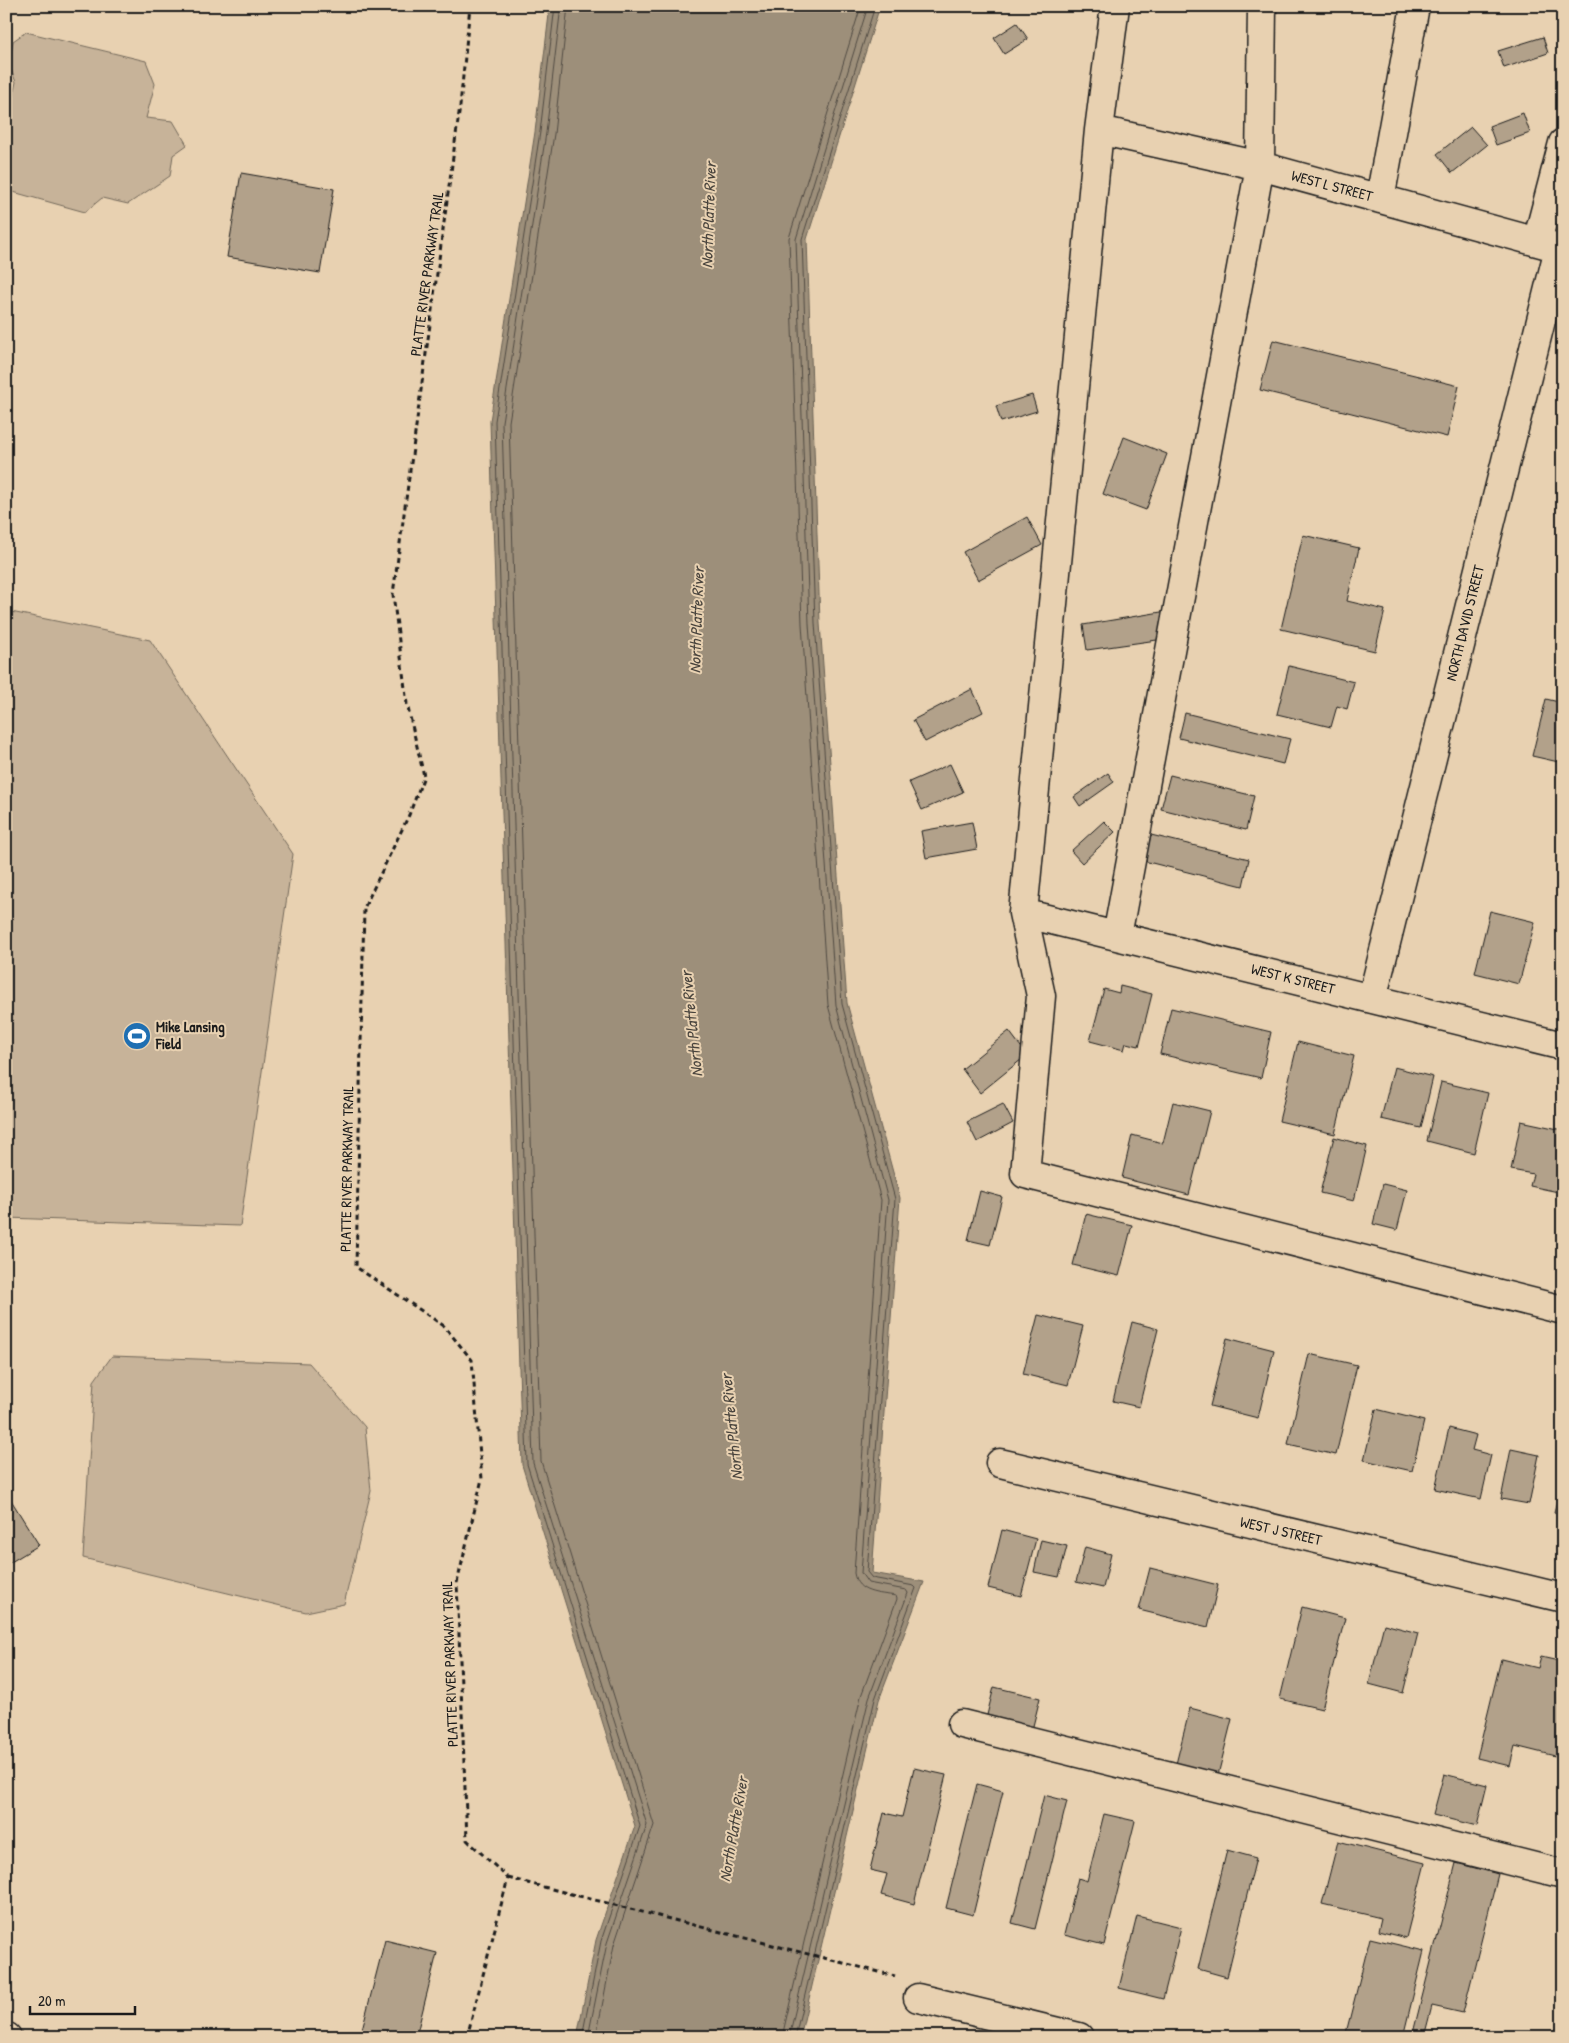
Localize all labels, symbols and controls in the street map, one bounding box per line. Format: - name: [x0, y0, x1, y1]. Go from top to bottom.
- water label: North Platte River: [695, 160, 721, 268]
- street label: WEST L STREET: [1289, 165, 1376, 207]
- street label: PLATTE RIVER PARKWAY TRAIL: [405, 190, 449, 358]
- street label: NORTH DAVID STREET: [1440, 562, 1489, 683]
- water label: North Platte River: [683, 565, 709, 673]
- street label: WEST K STREET: [1249, 958, 1338, 999]
- water label: North Platte River: [674, 968, 707, 1078]
- place label: Mike Lansing Field: [155, 1016, 225, 1054]
- sports icon: Mike Lansing Field: [122, 1021, 152, 1051]
- street label: PLATTE RIVER PARKWAY TRAIL: [335, 1085, 358, 1252]
- water label: North Platte River: [714, 1371, 747, 1481]
- street label: WEST J STREET: [1238, 1511, 1325, 1550]
- street label: PLATTE RIVER PARKWAY TRAIL: [436, 1580, 463, 1747]
- water label: North Platte River: [713, 1773, 753, 1883]
- scale bar: [30, 1983, 135, 2015]
- text: 20 m: [38, 1990, 65, 2011]

